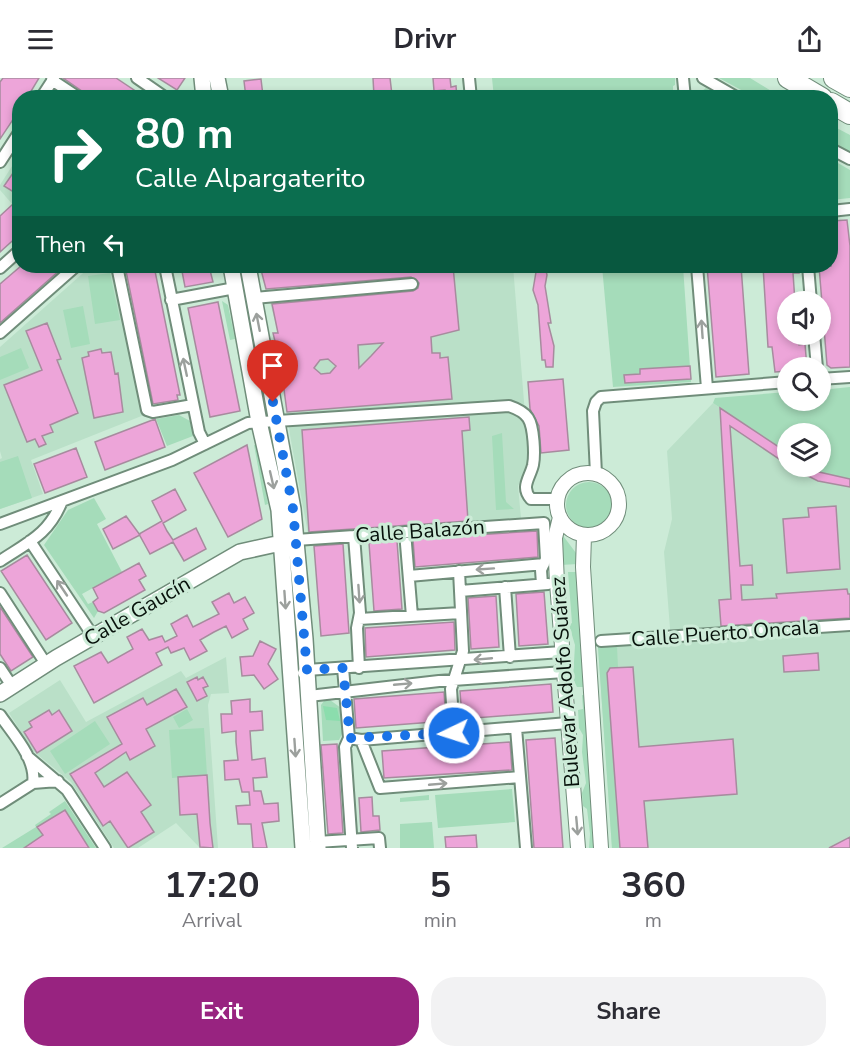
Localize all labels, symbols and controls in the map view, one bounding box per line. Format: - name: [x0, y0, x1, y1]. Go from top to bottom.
- text: Drivr: [394, 21, 456, 58]
- icon: menu: [24, 23, 57, 56]
- icon: share: [793, 23, 826, 56]
- text: 80 m: [135, 106, 234, 163]
- icon: right: [36, 114, 114, 192]
- text: Calle Alpargaterito: [135, 160, 365, 197]
- icon: left: [98, 228, 131, 261]
- text: Then: [36, 230, 86, 260]
- map controls: [777, 291, 831, 477]
- button: sound: [777, 291, 831, 345]
- one-way arrow: [252, 313, 263, 333]
- one-way arrow: [696, 320, 707, 340]
- pin: [247, 340, 298, 402]
- icon: arrive: [256, 349, 289, 382]
- button: search: [777, 357, 831, 411]
- one-way arrow: [179, 358, 190, 377]
- button: layers: [777, 423, 831, 477]
- one-way arrow: [267, 470, 279, 489]
- street label: Calle Balazón: [354, 513, 486, 549]
- one-way arrow: [476, 563, 496, 574]
- street label: Calle Gaucín: [79, 569, 195, 653]
- street label: Bulevar Adolfo Suárez: [544, 576, 586, 788]
- one-way arrow: [56, 581, 68, 597]
- one-way arrow: [353, 584, 364, 604]
- one-way arrow: [280, 590, 291, 610]
- street label: Calle Puerto Oncala: [630, 612, 820, 654]
- one-way arrow: [474, 654, 494, 665]
- one-way arrow: [392, 678, 412, 689]
- position arrow: [422, 701, 486, 765]
- one-way arrow: [290, 738, 301, 758]
- one-way arrow: [428, 778, 448, 789]
- one-way arrow: [572, 815, 583, 835]
- text: 17:20: [164, 861, 260, 910]
- text: 5: [429, 861, 451, 910]
- text: 360: [621, 861, 686, 910]
- text: Arrival: [182, 907, 242, 934]
- text: min: [424, 907, 457, 934]
- text: m: [645, 907, 662, 934]
- button: Exit: [24, 977, 419, 1046]
- button: Share: [431, 977, 826, 1046]

